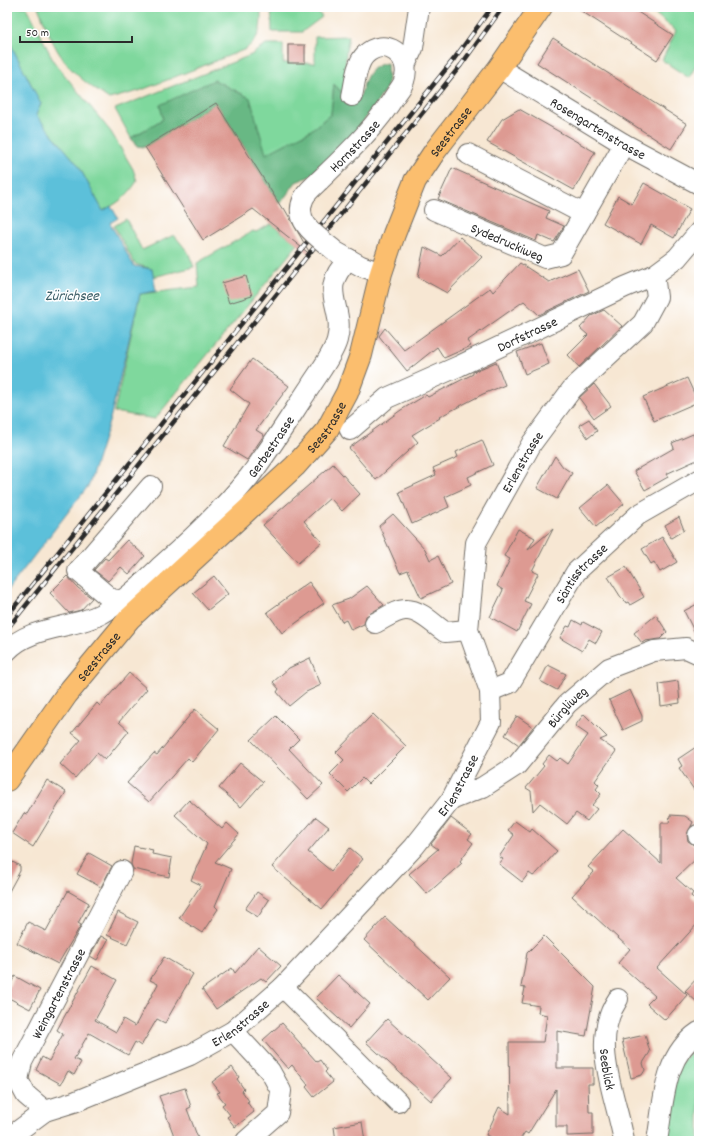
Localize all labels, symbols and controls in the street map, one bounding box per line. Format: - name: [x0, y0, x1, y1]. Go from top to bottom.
- scale bar: [20, 18, 132, 44]
- text: 50 m: [26, 25, 49, 42]
- street label: Rosengartenstrasse: [546, 93, 649, 166]
- street label: Seestrasse: [426, 103, 478, 162]
- street label: Hornstrasse: [326, 116, 386, 178]
- street label: Sydedruckiweg: [467, 219, 546, 268]
- water label: Zürichsee: [45, 286, 100, 308]
- street label: Dorfstrasse: [494, 313, 561, 358]
- street label: Seestrasse: [303, 398, 353, 459]
- street label: Gerbestrasse: [244, 412, 301, 483]
- street label: Erlenstrasse: [498, 428, 549, 497]
- street label: Säntisstrasse: [551, 539, 613, 608]
- street label: Seestrasse: [73, 628, 126, 687]
- street label: Bürgliweg: [543, 682, 593, 733]
- street label: Erlenstrasse: [434, 751, 485, 822]
- street label: Weingartenstrasse: [28, 945, 92, 1043]
- street label: Erlenstrasse: [208, 996, 274, 1053]
- street label: Seeblick: [593, 1048, 619, 1093]

